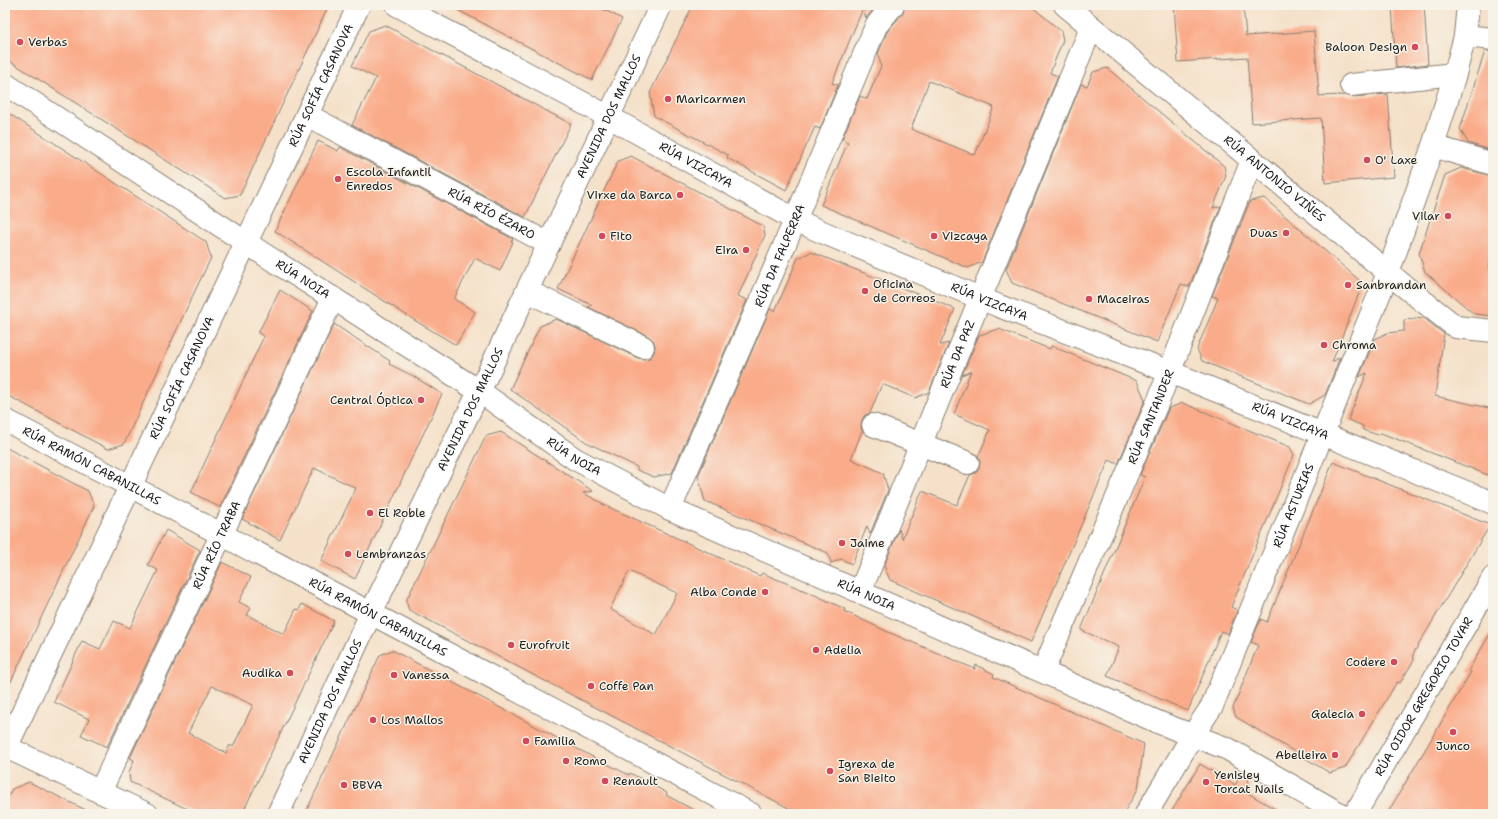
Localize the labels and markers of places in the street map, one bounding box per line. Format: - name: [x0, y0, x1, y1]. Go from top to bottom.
- place label: Verbas: [28, 34, 67, 50]
- marker: Verbas: [15, 37, 25, 47]
- place label: Baloon Design: [1325, 39, 1407, 55]
- marker: Baloon Design: [1410, 42, 1420, 52]
- place label: Maricarmen: [676, 91, 746, 107]
- marker: Maricarmen: [663, 94, 673, 104]
- place label: O' Laxe: [1375, 152, 1418, 168]
- marker: O' Laxe: [1362, 155, 1372, 165]
- place label: Escola Infantil Enredos: [346, 164, 432, 194]
- marker: Escola Infantil Enredos: [333, 174, 343, 184]
- place label: Virxe da Barca: [586, 187, 673, 203]
- marker: Virxe da Barca: [675, 190, 685, 200]
- place label: Vilar: [1412, 208, 1440, 224]
- marker: Vilar: [1443, 211, 1453, 221]
- place label: Duas: [1250, 225, 1278, 241]
- place label: Fito: [610, 228, 632, 244]
- place label: Vizcaya: [942, 228, 988, 244]
- marker: Duas: [1281, 228, 1291, 238]
- marker: Fito: [597, 231, 607, 241]
- marker: Vizcaya: [929, 231, 939, 241]
- place label: Eira: [715, 242, 739, 258]
- marker: Eira: [741, 245, 751, 255]
- place label: Oficina de Correos: [873, 276, 936, 306]
- place label: Sanbrandan: [1356, 277, 1426, 293]
- marker: Sanbrandan: [1343, 280, 1353, 290]
- marker: Oficina de Correos: [860, 286, 870, 296]
- place label: Maceiras: [1097, 291, 1150, 307]
- marker: Maceiras: [1084, 294, 1094, 304]
- place label: Chroma: [1332, 337, 1377, 353]
- marker: Chroma: [1319, 340, 1329, 350]
- place label: Central Óptica: [330, 392, 414, 408]
- marker: Central Óptica: [416, 395, 426, 405]
- place label: El Roble: [378, 505, 426, 521]
- marker: El Roble: [365, 508, 375, 518]
- place label: Jaime: [850, 535, 885, 551]
- marker: Jaime: [837, 538, 847, 548]
- place label: Lembranzas: [356, 546, 426, 562]
- marker: Lembranzas: [343, 549, 353, 559]
- place label: Alba Conde: [690, 584, 757, 600]
- marker: Alba Conde: [760, 587, 770, 597]
- place label: Eurofruit: [519, 637, 570, 653]
- marker: Eurofruit: [506, 640, 516, 650]
- place label: Adelia: [824, 642, 862, 658]
- marker: Adelia: [811, 645, 821, 655]
- place label: Codere: [1346, 654, 1386, 670]
- marker: Codere: [1389, 657, 1399, 667]
- place label: Audika: [242, 665, 283, 681]
- place label: Vanessa: [402, 667, 450, 683]
- marker: Audika: [285, 668, 295, 678]
- marker: Vanessa: [389, 670, 399, 680]
- place label: Coffe Pan: [599, 678, 654, 694]
- marker: Coffe Pan: [586, 681, 596, 691]
- place label: Galecia: [1311, 706, 1355, 722]
- marker: Galecia: [1357, 709, 1367, 719]
- place label: Los Mallos: [381, 712, 444, 728]
- marker: Los Mallos: [368, 715, 378, 725]
- marker: Junco: [1448, 727, 1458, 737]
- place label: Familia: [534, 733, 576, 749]
- marker: Familia: [521, 736, 531, 746]
- place label: Junco: [1436, 738, 1470, 754]
- place label: Abelleira: [1275, 747, 1328, 763]
- marker: Abelleira: [1330, 750, 1340, 760]
- place label: Romo: [574, 753, 607, 769]
- marker: Romo: [561, 756, 571, 766]
- place label: Igrexa de San Bieito: [838, 756, 896, 786]
- marker: Igrexa de San Bieito: [825, 766, 835, 776]
- place label: Yenisley Torcat Nails: [1214, 767, 1284, 797]
- place label: Renault: [613, 773, 658, 789]
- marker: Renault: [600, 776, 610, 786]
- place label: BBVA: [352, 777, 383, 793]
- marker: Yenisley Torcat Nails: [1201, 777, 1211, 787]
- marker: BBVA: [339, 780, 349, 790]

